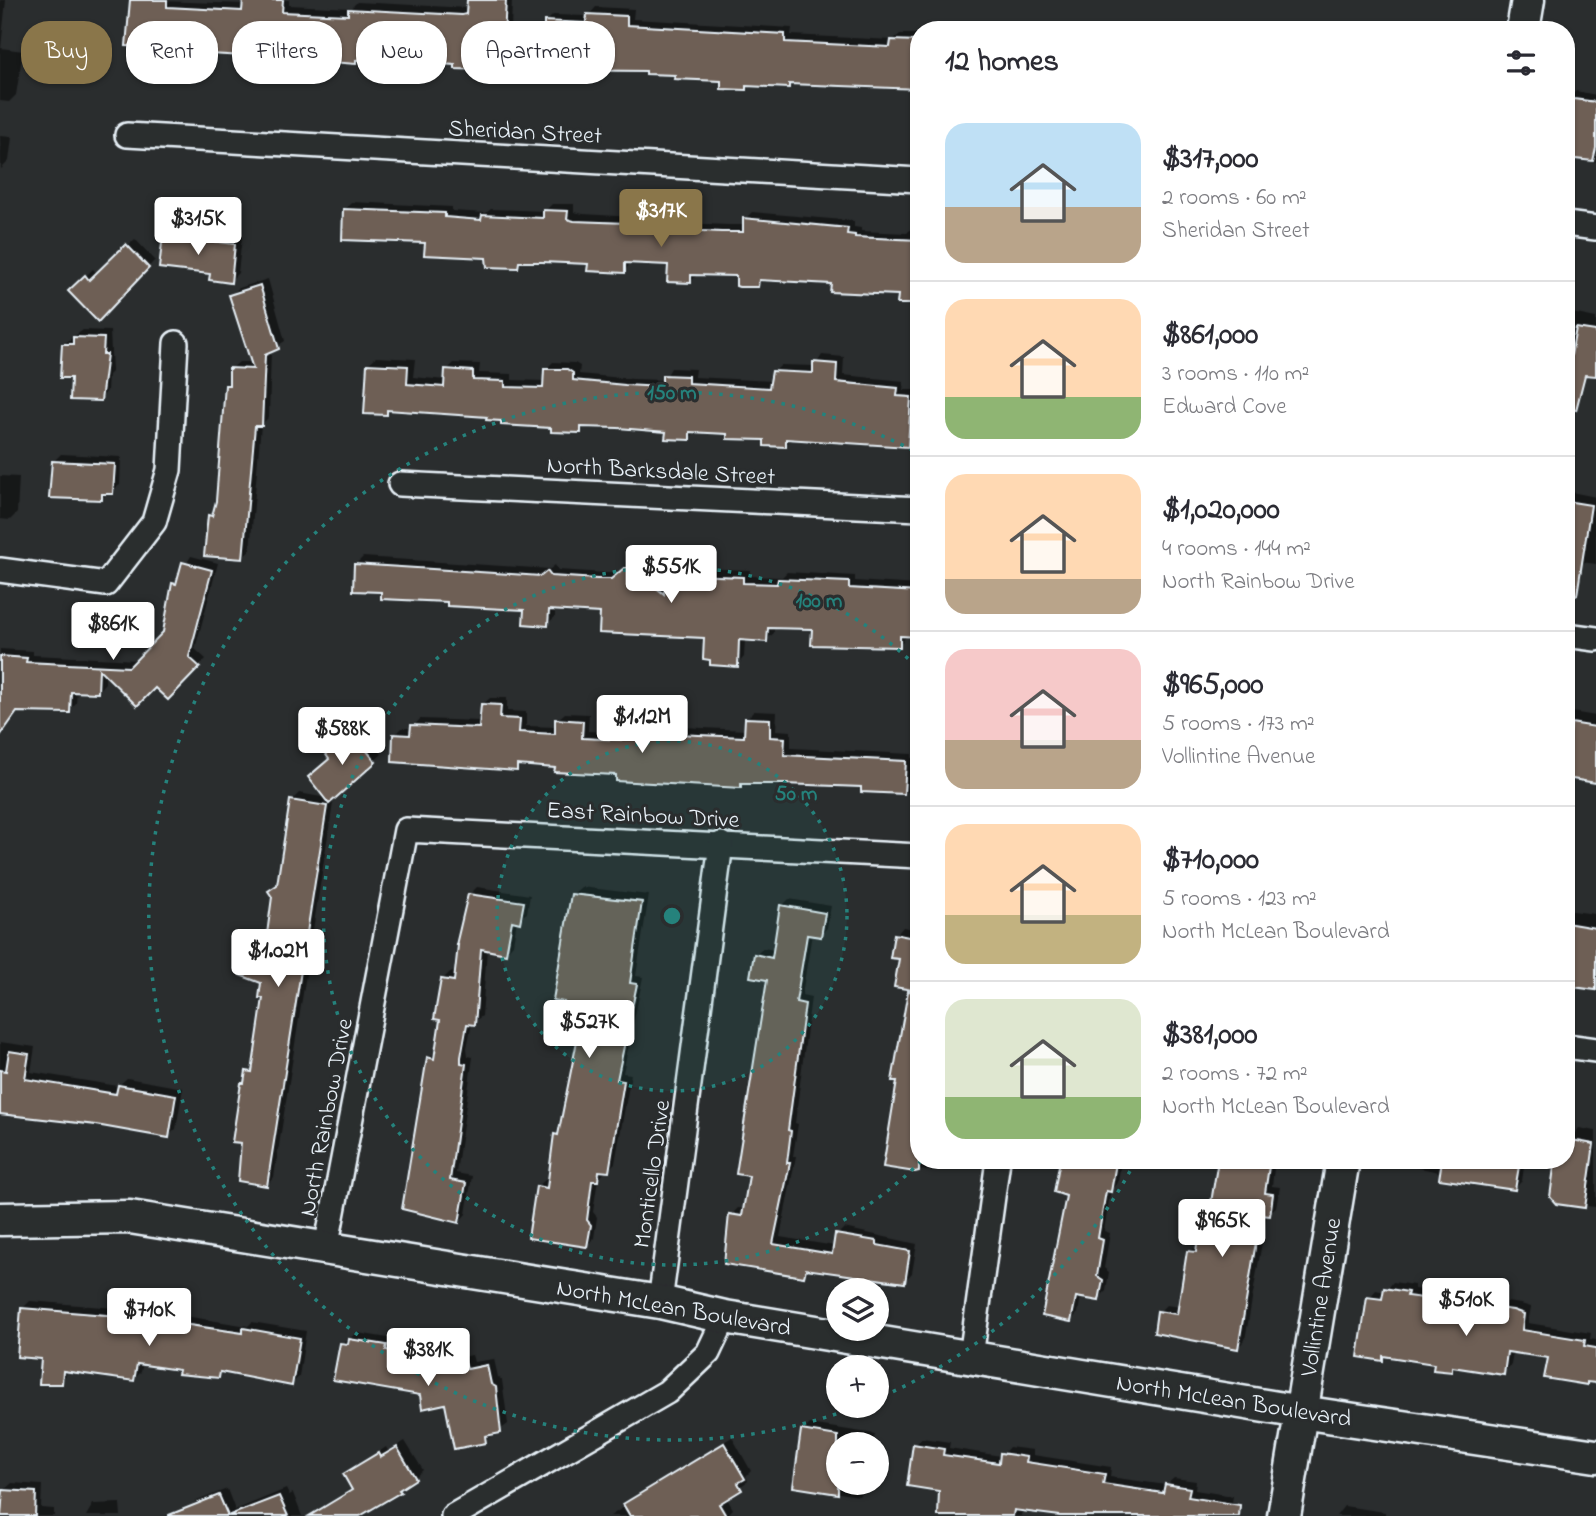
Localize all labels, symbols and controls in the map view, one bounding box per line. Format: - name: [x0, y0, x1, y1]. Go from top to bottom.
- chip: Buy: [21, 21, 112, 84]
- chip: Rent: [126, 21, 218, 84]
- chip: Filters: [232, 21, 342, 84]
- chip: New: [356, 21, 447, 84]
- chip: Apartment: [461, 21, 615, 84]
- text: 12 homes: [945, 41, 1059, 85]
- icon: filters: [1502, 44, 1540, 82]
- street label: Sheridan Street: [447, 112, 603, 155]
- text: $317,000: [1162, 138, 1258, 182]
- icon: home: [1001, 151, 1085, 235]
- text: 2 rooms · 60 m²: [1162, 182, 1307, 215]
- pin: $317K: [612, 190, 710, 249]
- text: $317K: [635, 195, 687, 228]
- pin: $315K: [149, 198, 247, 257]
- text: $315K: [170, 203, 226, 236]
- text: Sheridan Street: [1162, 215, 1310, 248]
- text: $861,000: [1162, 314, 1258, 358]
- icon: home: [1001, 327, 1085, 411]
- text: 3 rooms · 110 m²: [1162, 358, 1309, 391]
- text: 150 m: [647, 379, 697, 409]
- text: Edward Cove: [1162, 391, 1287, 424]
- street label: North Barksdale Street: [546, 449, 776, 496]
- text: $1,020,000: [1162, 489, 1280, 533]
- icon: home: [1001, 502, 1085, 586]
- text: 4 rooms · 144 m²: [1162, 533, 1311, 566]
- pin: $551K: [622, 546, 720, 605]
- text: $551K: [642, 551, 700, 584]
- text: North Rainbow Drive: [1162, 566, 1355, 599]
- text: 100 m: [796, 587, 842, 617]
- pin: $861K: [64, 602, 162, 662]
- text: $861K: [87, 608, 139, 641]
- text: $965,000: [1162, 664, 1264, 708]
- icon: home: [1001, 677, 1085, 761]
- pin: $1.12M: [585, 696, 699, 755]
- text: $1.12M: [613, 701, 671, 734]
- pin: $588K: [293, 708, 391, 767]
- text: 5 rooms · 173 m²: [1162, 708, 1315, 741]
- text: $588K: [314, 713, 370, 746]
- text: Vollintine Avenue: [1162, 741, 1315, 774]
- text: 50 m: [775, 780, 817, 810]
- street label: East Rainbow Drive: [545, 794, 740, 839]
- text: $710,000: [1162, 839, 1259, 883]
- icon: home: [1001, 852, 1085, 936]
- text: 5 rooms · 123 m²: [1162, 883, 1317, 916]
- centre of rings: [660, 904, 684, 928]
- text: North McLean Boulevard: [1162, 916, 1390, 949]
- pin: $1.02M: [221, 930, 335, 989]
- text: $1.02M: [247, 935, 309, 968]
- pin: $527K: [540, 1000, 638, 1060]
- text: $527K: [559, 1006, 619, 1039]
- text: $381,000: [1162, 1014, 1257, 1058]
- street label: North Rainbow Drive: [291, 1015, 364, 1219]
- icon: home: [1001, 1027, 1085, 1111]
- text: 2 rooms · 72 m²: [1162, 1058, 1308, 1091]
- text: North McLean Boulevard: [1162, 1091, 1390, 1124]
- street label: Monticello Drive: [626, 1098, 681, 1251]
- pin: $965K: [1173, 1200, 1271, 1259]
- text: $965K: [1194, 1205, 1250, 1238]
- street label: Vollintine Avenue: [1293, 1215, 1352, 1380]
- street label: North McLean Boulevard: [554, 1272, 794, 1347]
- map controls: [826, 1278, 889, 1495]
- button: layers: [826, 1278, 889, 1341]
- pin: $510K: [1417, 1278, 1515, 1338]
- text: $510K: [1438, 1284, 1494, 1317]
- pin: $710K: [100, 1288, 198, 1348]
- text: $710K: [123, 1294, 175, 1327]
- pin: $381K: [379, 1328, 477, 1388]
- text: $381K: [403, 1334, 453, 1367]
- button: +: [826, 1355, 889, 1418]
- street label: North McLean Boulevard: [1114, 1367, 1354, 1438]
- button: −: [826, 1432, 889, 1495]

